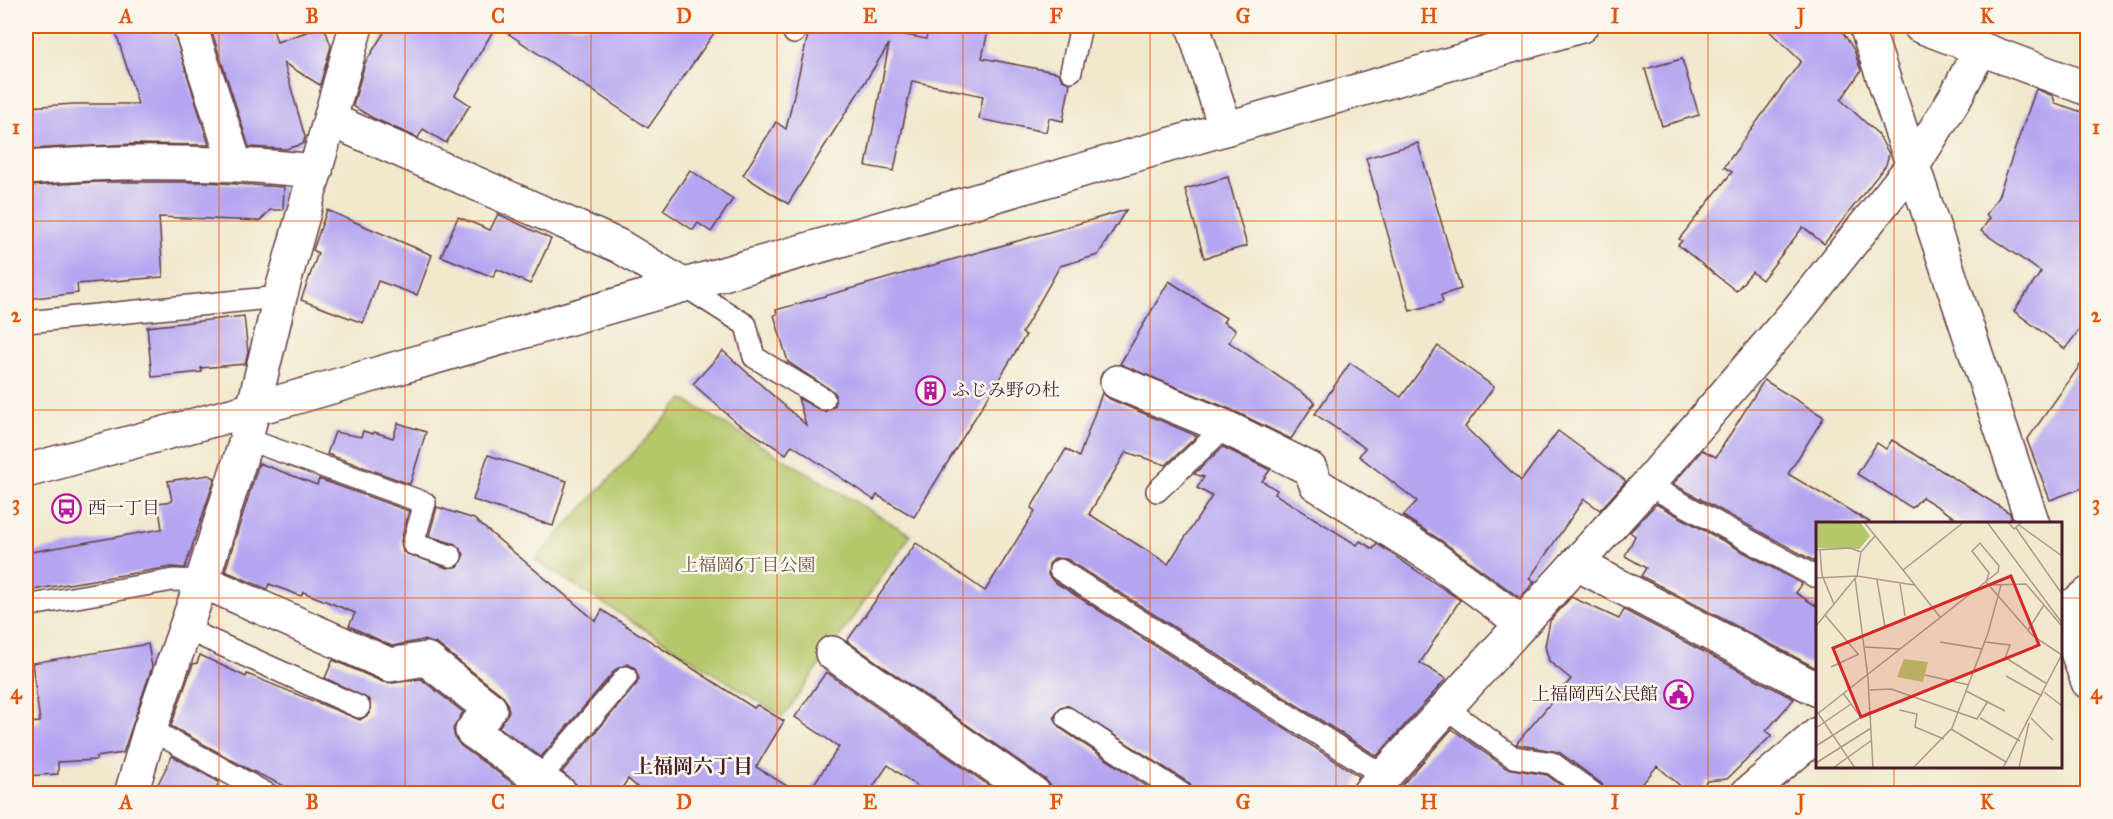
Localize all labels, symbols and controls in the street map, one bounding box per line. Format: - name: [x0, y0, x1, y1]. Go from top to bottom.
- text: A: [117, 4, 133, 28]
- text: B: [305, 4, 319, 28]
- text: C: [491, 4, 505, 28]
- text: D: [676, 4, 692, 28]
- text: E: [863, 4, 878, 28]
- text: F: [1049, 4, 1063, 28]
- text: G: [1236, 4, 1251, 28]
- text: H: [1420, 4, 1438, 28]
- text: I: [1611, 4, 1620, 28]
- text: J: [1794, 4, 1806, 30]
- text: K: [1980, 4, 1995, 28]
- text: 1: [12, 115, 20, 139]
- text: 1: [2092, 115, 2100, 139]
- text: 2: [11, 303, 22, 327]
- text: 2: [2091, 303, 2102, 327]
- building icon: ふじみ野の杜: [915, 374, 947, 406]
- place label: ふじみ野の杜: [952, 379, 1060, 401]
- text: 3: [12, 491, 20, 516]
- text: 3: [2092, 491, 2100, 516]
- bus stop icon: 西一丁目: [51, 492, 83, 524]
- place label: 西一丁目: [88, 497, 160, 519]
- inset map: [1816, 522, 2062, 768]
- park label: 上福岡6丁目公園: [680, 554, 816, 576]
- public building icon: 上福岡西公民館: [1663, 678, 1695, 710]
- text: 4: [10, 680, 22, 705]
- text: 4: [2090, 680, 2102, 705]
- place label: 上福岡西公民館: [1532, 683, 1658, 705]
- district label: 上福岡六丁目: [633, 754, 753, 778]
- text: A: [117, 790, 133, 814]
- text: B: [305, 790, 319, 814]
- text: C: [491, 790, 505, 814]
- text: D: [676, 790, 692, 814]
- text: E: [863, 790, 878, 814]
- text: F: [1049, 790, 1063, 814]
- text: G: [1236, 790, 1251, 814]
- text: H: [1420, 790, 1438, 814]
- text: I: [1611, 790, 1620, 814]
- text: J: [1794, 790, 1806, 816]
- text: K: [1980, 790, 1995, 814]

